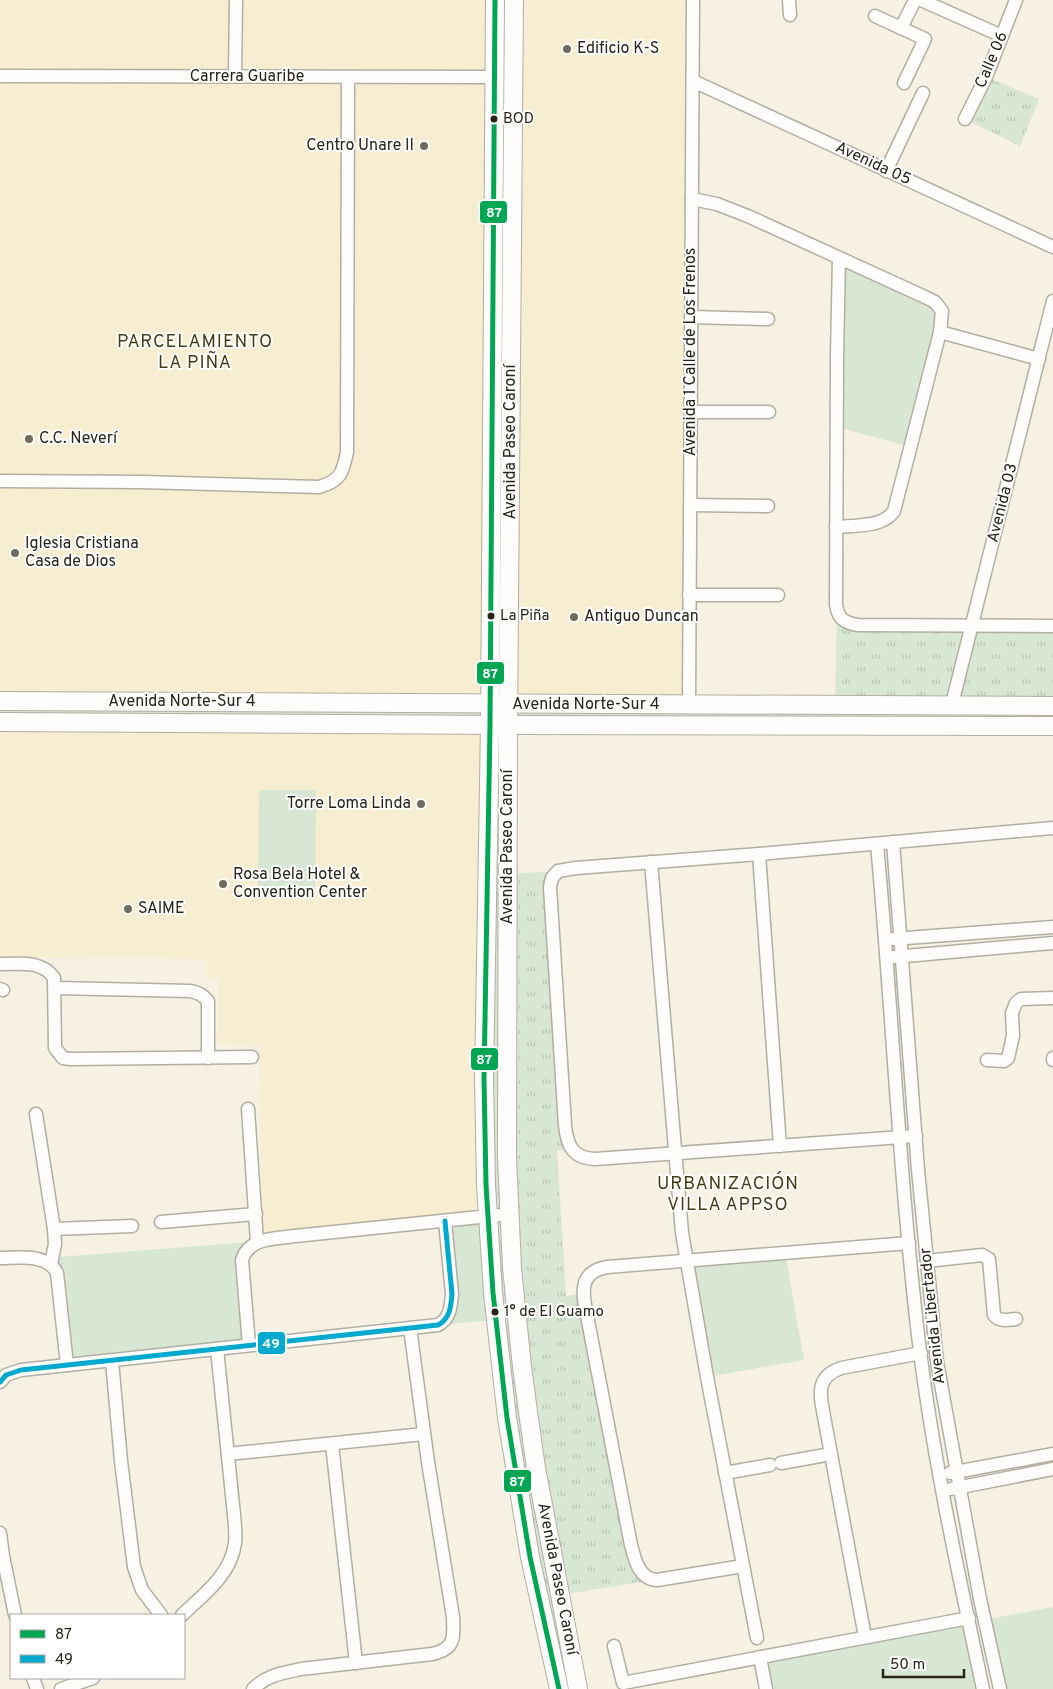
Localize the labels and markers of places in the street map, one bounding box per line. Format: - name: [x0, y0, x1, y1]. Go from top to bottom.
- place label: Edificio K-S: [577, 39, 659, 59]
- marker: Edificio K-S: [561, 43, 573, 55]
- place label: BOD: [503, 110, 534, 129]
- marker: BOD: [489, 114, 499, 124]
- place label: Centro Unare II: [306, 136, 414, 156]
- marker: Centro Unare II: [418, 140, 430, 152]
- place label: C.C. Neverí: [39, 429, 119, 449]
- marker: C.C. Neverí: [23, 433, 35, 445]
- place label: Iglesia Cristiana Casa de Dios: [25, 534, 139, 572]
- marker: Iglesia Cristiana Casa de Dios: [9, 547, 21, 559]
- place label: La Piña: [500, 607, 549, 626]
- place label: Antiguo Duncan: [584, 607, 699, 627]
- marker: La Piña: [486, 611, 496, 621]
- marker: Antiguo Duncan: [568, 611, 580, 623]
- place label: Torre Loma Linda: [287, 794, 411, 814]
- marker: Torre Loma Linda: [415, 798, 427, 810]
- place label: Rosa Bela Hotel & Convention Center: [233, 865, 367, 903]
- marker: Rosa Bela Hotel & Convention Center: [217, 878, 229, 890]
- place label: SAIME: [138, 899, 185, 919]
- marker: SAIME: [122, 903, 134, 915]
- place label: 1° de El Guamo: [504, 1303, 604, 1322]
- marker: 1° de El Guamo: [490, 1307, 500, 1317]

